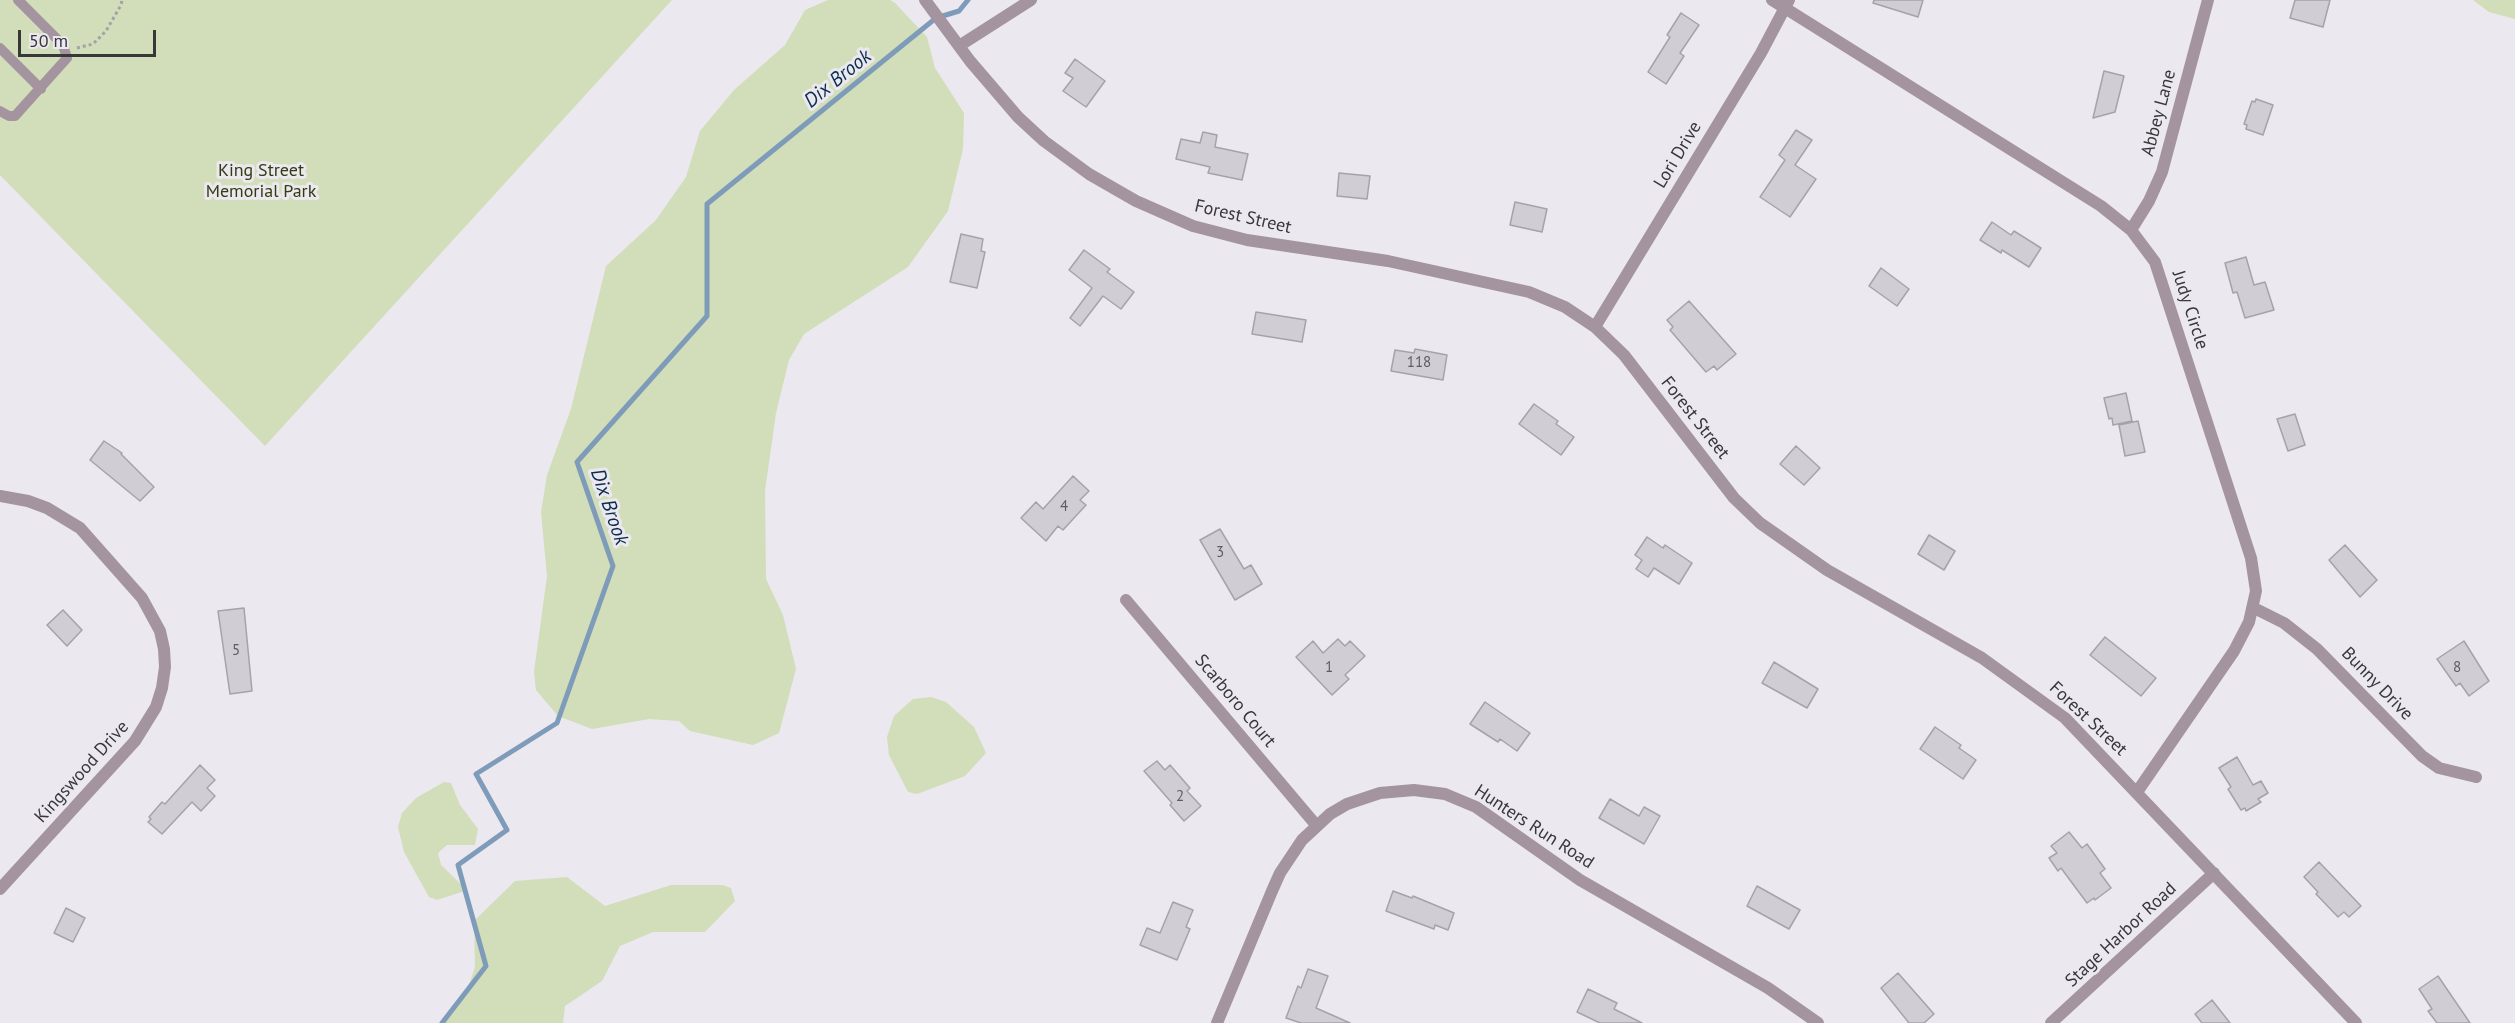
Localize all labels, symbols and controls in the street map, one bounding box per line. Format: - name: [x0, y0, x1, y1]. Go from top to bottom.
- scale bar: [21, 18, 159, 56]
- text: 50 m: [29, 29, 68, 52]
- water label: Dix Brook: [800, 45, 876, 113]
- street label: Abbey Lane: [2137, 67, 2181, 159]
- street label: Lori Drive: [1650, 118, 1706, 192]
- park label: King Street Memorial Park: [206, 160, 316, 202]
- street label: Forest Street: [1192, 195, 1294, 239]
- street label: Judy Circle: [2167, 268, 2213, 352]
- house number: 118: [1407, 354, 1431, 372]
- street label: Forest Street: [1656, 372, 1734, 464]
- water label: Dix Brook: [585, 466, 633, 548]
- house number: 4: [1060, 498, 1068, 516]
- house number: 3: [1216, 544, 1224, 562]
- house number: 5: [232, 642, 240, 660]
- street label: Bunny Drive: [2337, 643, 2417, 725]
- street label: Scarboro Court: [1190, 650, 1280, 752]
- house number: 1: [1325, 659, 1333, 677]
- house number: 8: [2453, 659, 2461, 677]
- street label: Forest Street: [2045, 677, 2131, 761]
- street label: Kingswood Drive: [30, 716, 134, 828]
- street label: Hunters Run Road: [1470, 780, 1598, 874]
- house number: 2: [1176, 788, 1184, 806]
- street label: Stage Harbor Road: [2061, 878, 2181, 992]

